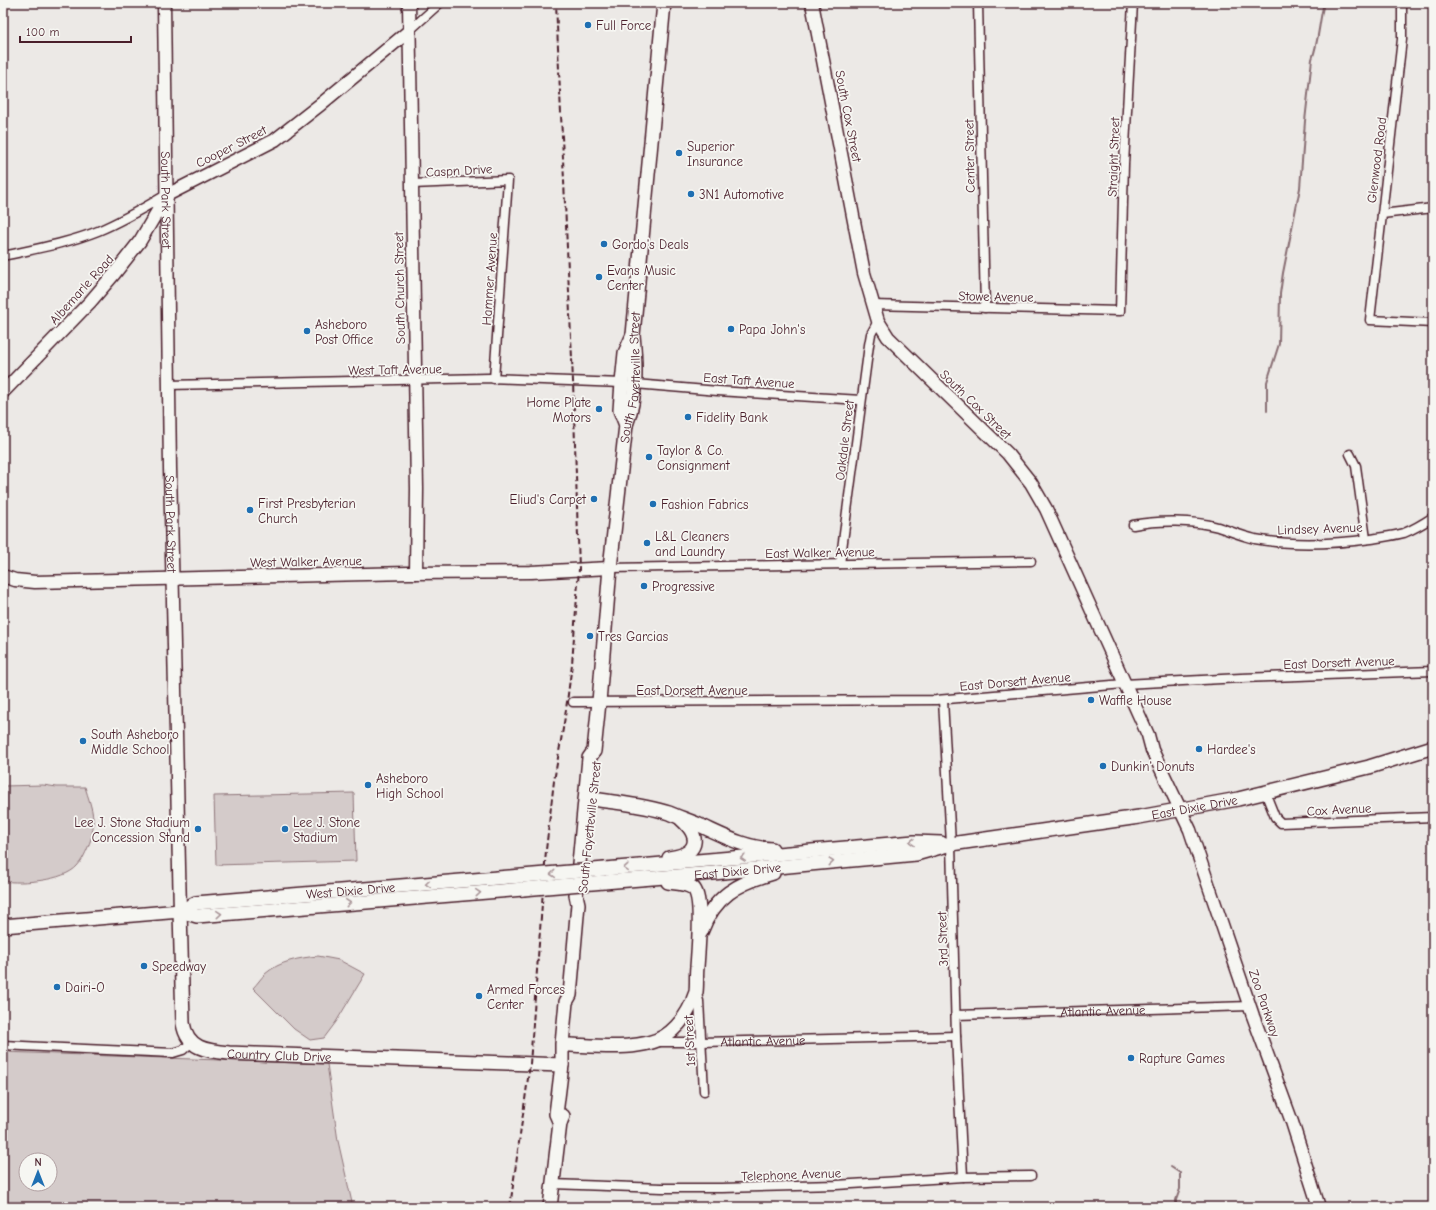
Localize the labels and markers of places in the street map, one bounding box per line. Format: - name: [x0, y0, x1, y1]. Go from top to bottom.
- place label: Full Force: [596, 18, 652, 33]
- marker: Full Force: [583, 20, 593, 30]
- place label: Superior Insurance: [687, 139, 743, 169]
- marker: Superior Insurance: [674, 148, 684, 158]
- place label: 3N1 Automotive: [699, 187, 784, 202]
- marker: 3N1 Automotive: [686, 189, 696, 199]
- place label: Gordo's Deals: [612, 237, 689, 252]
- marker: Gordo's Deals: [599, 239, 609, 249]
- place label: Evans Music Center: [607, 263, 676, 293]
- marker: Evans Music Center: [594, 272, 604, 282]
- place label: Asheboro Post Office: [315, 317, 374, 347]
- place label: Papa John's: [739, 322, 805, 337]
- marker: Papa John's: [726, 324, 736, 334]
- marker: Asheboro Post Office: [302, 326, 312, 336]
- place label: Home Plate Motors: [526, 395, 591, 425]
- marker: Home Plate Motors: [594, 404, 604, 414]
- place label: Fidelity Bank: [696, 410, 768, 425]
- marker: Fidelity Bank: [683, 412, 693, 422]
- place label: Taylor & Co. Consignment: [657, 443, 731, 473]
- marker: Taylor & Co. Consignment: [644, 452, 654, 462]
- place label: Eliud's Carpet: [510, 492, 587, 507]
- marker: Eliud's Carpet: [589, 494, 599, 504]
- place label: First Presbyterian Church: [258, 496, 356, 526]
- place label: Fashion Fabrics: [661, 497, 748, 512]
- marker: Fashion Fabrics: [648, 499, 658, 509]
- marker: First Presbyterian Church: [245, 505, 255, 515]
- place label: L&L Cleaners and Laundry: [655, 529, 729, 559]
- marker: L&L Cleaners and Laundry: [642, 538, 652, 548]
- place label: Progressive: [652, 579, 715, 594]
- marker: Progressive: [639, 581, 649, 591]
- place label: Tres Garcias: [598, 629, 668, 644]
- marker: Tres Garcias: [585, 631, 595, 641]
- place label: Waffle House: [1099, 693, 1172, 708]
- marker: Waffle House: [1086, 695, 1096, 705]
- place label: South Asheboro Middle School: [91, 727, 179, 757]
- marker: South Asheboro Middle School: [78, 736, 88, 746]
- place label: Hardee's: [1207, 742, 1256, 757]
- marker: Hardee's: [1194, 744, 1204, 754]
- place label: Dunkin' Donuts: [1111, 759, 1194, 774]
- marker: Dunkin' Donuts: [1098, 761, 1108, 771]
- place label: Asheboro High School: [376, 771, 444, 801]
- marker: Asheboro High School: [363, 780, 373, 790]
- place label: Lee J. Stone Stadium Concession Stand: [74, 815, 190, 845]
- place label: Lee J. Stone Stadium: [293, 815, 361, 845]
- marker: Lee J. Stone Stadium Concession Stand: [193, 824, 203, 834]
- marker: Lee J. Stone Stadium: [280, 824, 290, 834]
- place label: Speedway: [152, 959, 206, 974]
- marker: Speedway: [139, 961, 149, 971]
- place label: Dairi-O: [65, 980, 105, 995]
- marker: Dairi-O: [52, 982, 62, 992]
- place label: Armed Forces Center: [487, 982, 565, 1012]
- marker: Armed Forces Center: [474, 991, 484, 1001]
- place label: Rapture Games: [1139, 1051, 1225, 1066]
- marker: Rapture Games: [1126, 1053, 1136, 1063]

